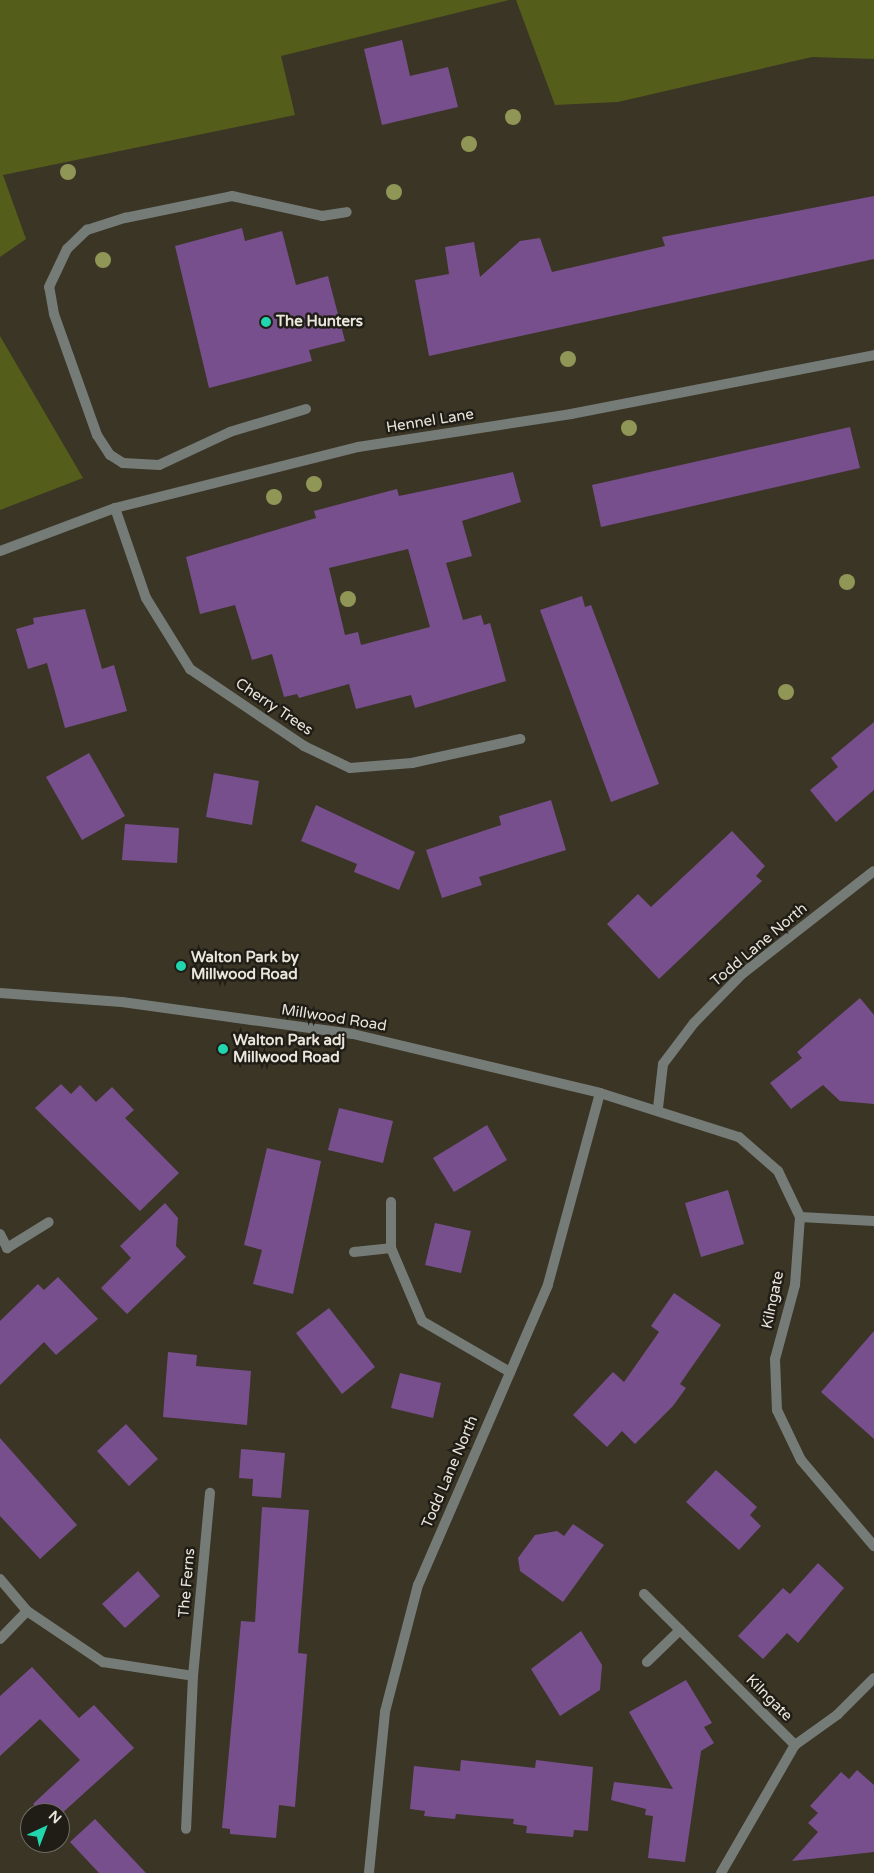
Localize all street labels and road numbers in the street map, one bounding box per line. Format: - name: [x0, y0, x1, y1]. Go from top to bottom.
- street label: Hennel Lane: [385, 405, 475, 437]
- street label: Cherry Trees: [232, 675, 316, 739]
- street label: Todd Lane North: [707, 899, 811, 991]
- street label: Millwood Road: [280, 1001, 388, 1035]
- street label: Kilngate: [758, 1270, 788, 1330]
- street label: Todd Lane North: [418, 1413, 482, 1531]
- street label: The Ferns: [175, 1548, 199, 1618]
- street label: Kilngate: [742, 1671, 796, 1725]

